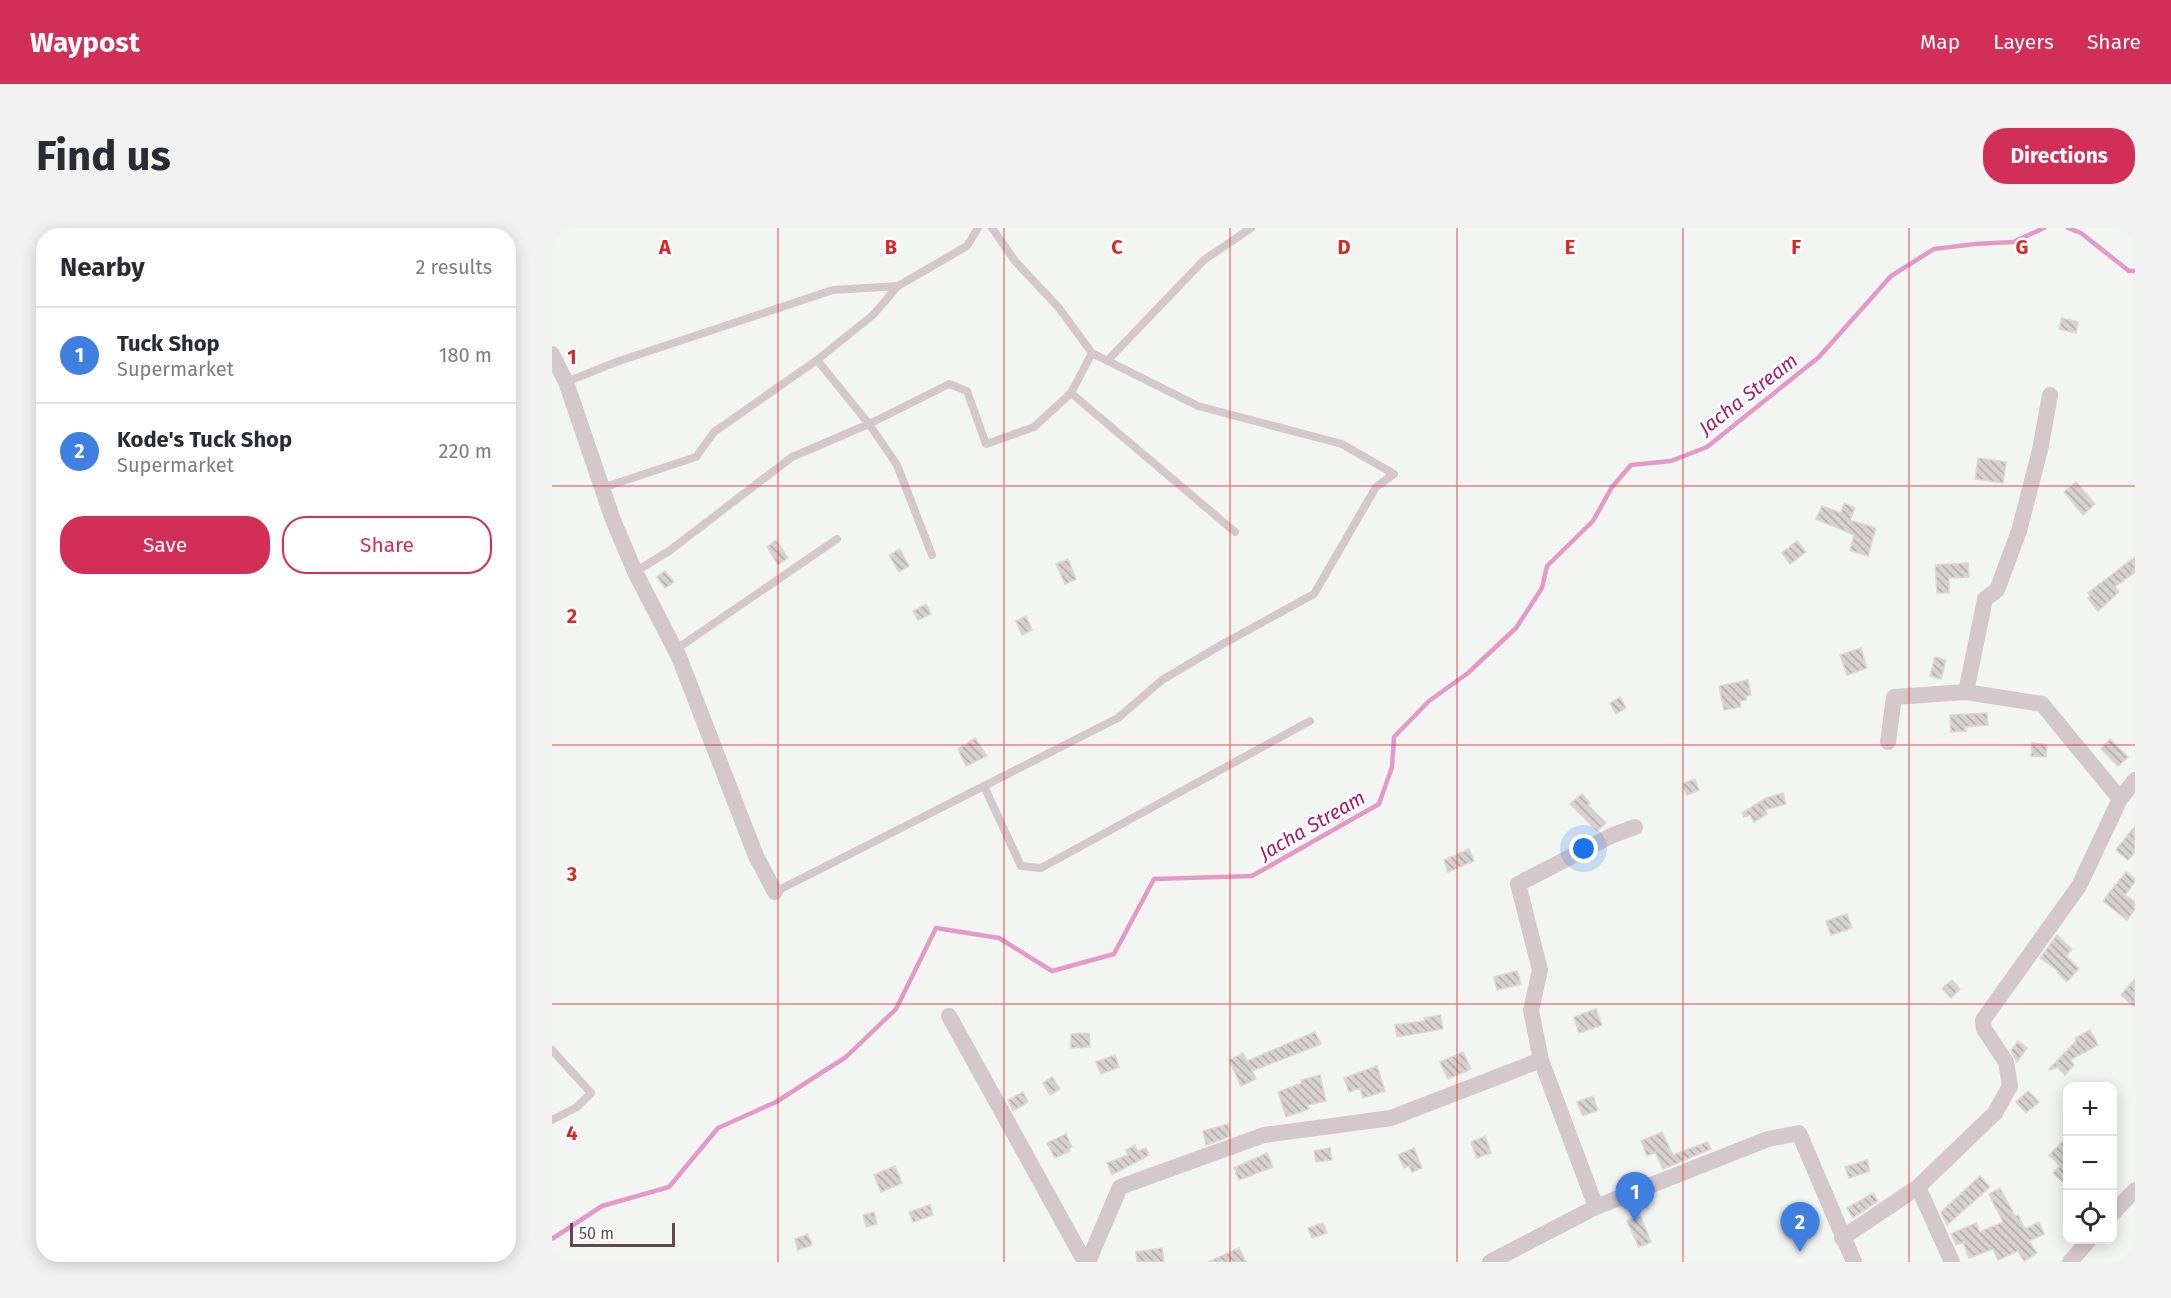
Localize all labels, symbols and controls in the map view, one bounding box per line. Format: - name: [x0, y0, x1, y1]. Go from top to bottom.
- text: Waypost: [30, 26, 140, 59]
- text: Map: [1920, 29, 1960, 55]
- text: Layers: [1993, 29, 2054, 55]
- text: Share: [2087, 29, 2141, 55]
- button: Directions: [1983, 128, 2135, 184]
- text: Find us: [36, 131, 171, 181]
- text: A: [658, 235, 672, 259]
- text: B: [885, 235, 897, 259]
- text: C: [1111, 235, 1123, 259]
- text: D: [1337, 235, 1351, 259]
- text: E: [1565, 235, 1575, 259]
- text: F: [1791, 235, 1801, 259]
- text: G: [2016, 235, 2028, 259]
- text: Nearby: [60, 252, 145, 283]
- text: 2 results: [415, 255, 492, 279]
- text: Tuck Shop: [117, 330, 220, 357]
- text: 1: [75, 343, 84, 367]
- text: 180 m: [439, 343, 492, 367]
- text: 1: [567, 345, 577, 369]
- water label: Jacha Stream: [1693, 348, 1802, 441]
- text: Supermarket: [117, 357, 234, 381]
- text: Kode's Tuck Shop: [117, 426, 292, 453]
- text: 2: [74, 439, 85, 463]
- text: 220 m: [439, 439, 492, 463]
- text: Supermarket: [117, 453, 234, 477]
- button: Save: [60, 516, 270, 574]
- button: Share: [282, 516, 492, 574]
- text: 2: [567, 604, 577, 628]
- water label: Jacha Stream: [1254, 785, 1369, 866]
- your location: [1569, 834, 1598, 863]
- text: 3: [566, 862, 577, 886]
- map controls: [2063, 1082, 2117, 1244]
- button: +: [2063, 1082, 2117, 1136]
- text: 4: [566, 1121, 578, 1145]
- button: −: [2063, 1136, 2117, 1190]
- pin: 1: [1616, 1172, 1654, 1222]
- button: locate: [2063, 1190, 2117, 1244]
- pin: 2: [1780, 1202, 1820, 1252]
- scale bar: [570, 1220, 675, 1248]
- text: 50 m: [579, 1224, 614, 1243]

